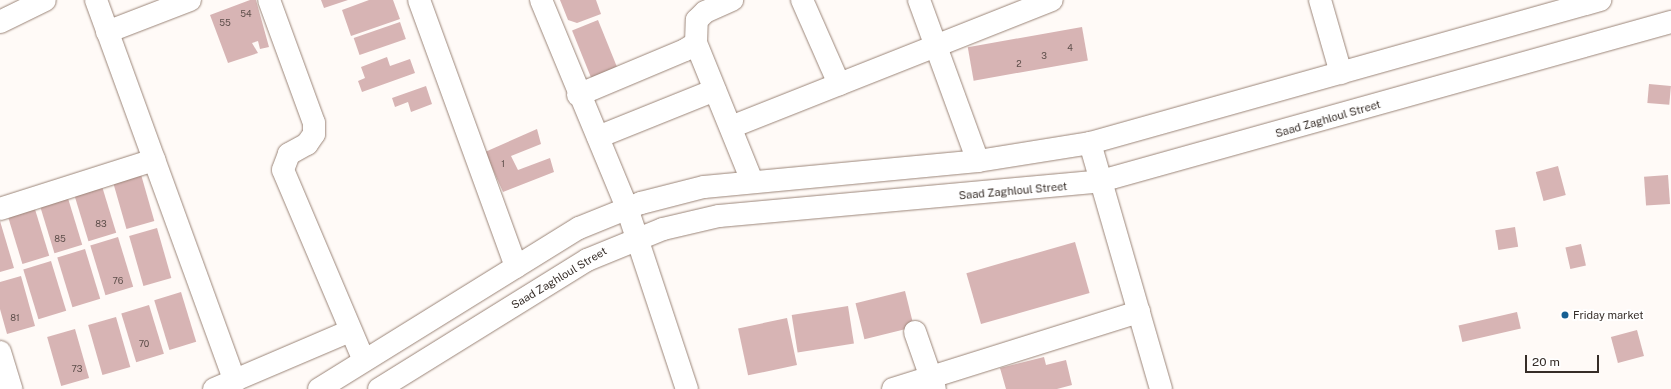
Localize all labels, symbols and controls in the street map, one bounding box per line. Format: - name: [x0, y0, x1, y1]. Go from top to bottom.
- house number: 54: [240, 9, 252, 19]
- house number: 55: [219, 18, 231, 28]
- house number: 4: [1067, 43, 1073, 53]
- house number: 3: [1041, 51, 1047, 61]
- house number: 2: [1016, 59, 1022, 69]
- street label: Saad Zaghloul Street: [1274, 98, 1382, 140]
- house number: 1: [501, 159, 505, 169]
- street label: Saad Zaghloul Street: [958, 180, 1068, 202]
- house number: 83: [95, 219, 107, 229]
- house number: 85: [54, 234, 66, 244]
- street label: Saad Zaghloul Street: [509, 244, 609, 312]
- house number: 76: [113, 276, 123, 286]
- place label: Friday market: [1573, 308, 1644, 322]
- marker: Friday market: [1560, 310, 1570, 320]
- house number: 81: [10, 313, 20, 323]
- house number: 70: [139, 339, 149, 349]
- scale bar: [1527, 347, 1601, 373]
- text: 20 m: [1532, 355, 1560, 369]
- house number: 73: [72, 364, 82, 374]

